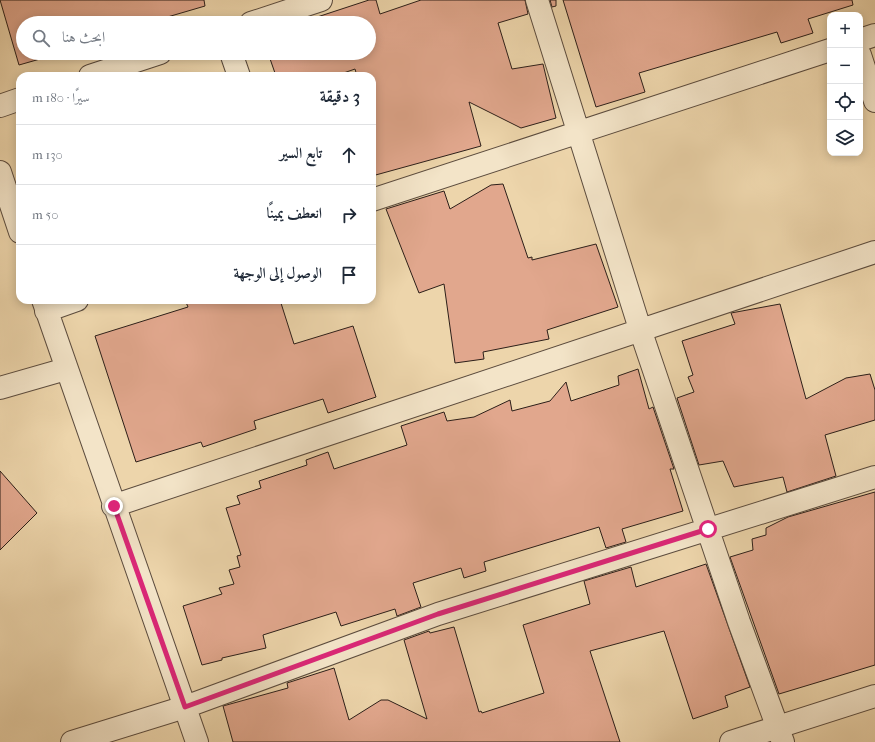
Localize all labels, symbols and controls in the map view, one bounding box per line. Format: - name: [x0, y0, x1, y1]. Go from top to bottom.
- map controls: [827, 12, 863, 156]
- button: +: [827, 12, 863, 48]
- search box: [16, 16, 376, 60]
- icon: search: [30, 27, 52, 49]
- text: ابحث هنا: [62, 28, 105, 46]
- button: −: [827, 48, 863, 84]
- button: locate: [827, 84, 863, 120]
- text: 3 دقيقة: [320, 86, 360, 106]
- text: سيرًا · 180 m: [32, 90, 90, 105]
- button: layers: [827, 120, 863, 156]
- text: تابع السير: [280, 144, 322, 162]
- icon: ahead: [338, 144, 360, 166]
- text: 130 m: [32, 147, 63, 162]
- text: انعطف يمينًا: [267, 204, 322, 222]
- icon: right: [338, 204, 360, 226]
- text: 50 m: [32, 207, 58, 222]
- text: الوصول إلى الوجهة: [233, 264, 322, 282]
- icon: arrive: [338, 264, 360, 286]
- route end: [105, 497, 123, 515]
- route start: [699, 520, 717, 538]

